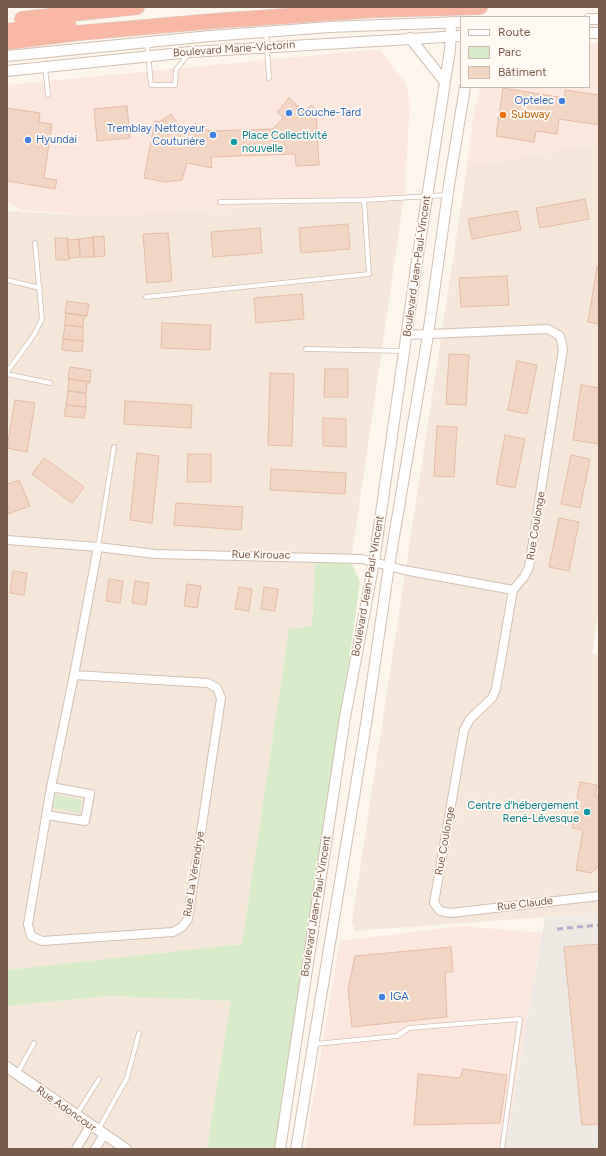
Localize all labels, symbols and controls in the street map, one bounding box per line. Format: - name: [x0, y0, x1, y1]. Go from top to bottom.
- legend: [460, 16, 590, 88]
- text: Route: [498, 25, 530, 39]
- street label: Boulevard Marie-Victorin: [172, 38, 296, 60]
- text: Parc: [498, 45, 522, 59]
- text: Bâtiment: [498, 65, 547, 79]
- place label: Optelec: [514, 94, 554, 108]
- marker: Optelec: [557, 96, 567, 106]
- place label: Couche-Tard: [297, 106, 361, 120]
- marker: Couche-Tard: [284, 108, 294, 118]
- place label: Subway: [511, 108, 550, 122]
- marker: Subway: [498, 110, 508, 120]
- place label: Tremblay Nettoyeur Couturière: [107, 122, 205, 148]
- place label: Place Collectivité nouvelle: [242, 129, 327, 155]
- marker: Tremblay Nettoyeur Couturière: [208, 130, 218, 140]
- place label: Hyundai: [36, 133, 77, 147]
- marker: Hyundai: [23, 135, 33, 145]
- marker: Place Collectivité nouvelle: [229, 137, 239, 147]
- street label: Boulevard Jean-Paul-Vincent: [401, 194, 433, 338]
- street label: Rue Coulonge: [524, 491, 548, 561]
- street label: Boulevard Jean-Paul-Vincent: [349, 514, 387, 658]
- street label: Rue Kirouac: [231, 548, 291, 562]
- place label: Centre d'hébergement René-Lévesque: [467, 799, 579, 825]
- street label: Rue Coulonge: [432, 806, 458, 876]
- marker: Centre d'hébergement René-Lévesque: [582, 807, 592, 817]
- street label: Rue La Vérendrye: [181, 830, 207, 918]
- street label: Boulevard Jean-Paul-Vincent: [298, 834, 334, 978]
- street label: Rue Claude: [496, 894, 554, 914]
- place label: IGA: [390, 990, 409, 1004]
- marker: IGA: [377, 992, 387, 1002]
- street label: Rue Adoncour: [33, 1083, 99, 1135]

